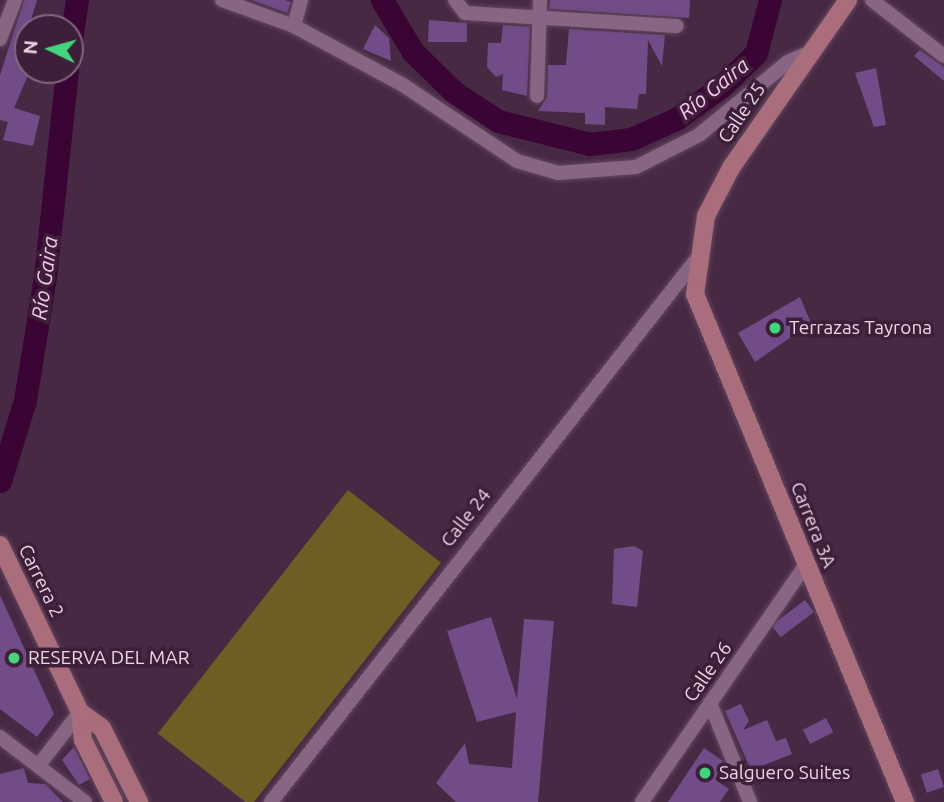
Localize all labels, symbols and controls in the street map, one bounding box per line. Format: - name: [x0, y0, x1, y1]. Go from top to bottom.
- north arrow: [14, 14, 84, 84]
- text: N: [18, 39, 42, 55]
- water label: Río Gaira: [672, 52, 754, 124]
- street label: Calle 25: [714, 79, 770, 147]
- water label: Río Gaira: [26, 235, 62, 321]
- place label: Terrazas Tayrona: [789, 317, 932, 339]
- marker: Terrazas Tayrona: [767, 320, 783, 336]
- street label: Carrera 3A: [785, 479, 841, 571]
- street label: Calle 24: [436, 484, 496, 552]
- street label: Carrera 2: [14, 541, 68, 621]
- street label: Calle 26: [679, 638, 737, 706]
- place label: RESERVA DEL MAR: [28, 647, 190, 669]
- marker: RESERVA DEL MAR: [6, 650, 22, 666]
- place label: Salguero Suites: [719, 762, 850, 784]
- marker: Salguero Suites: [697, 765, 713, 781]

